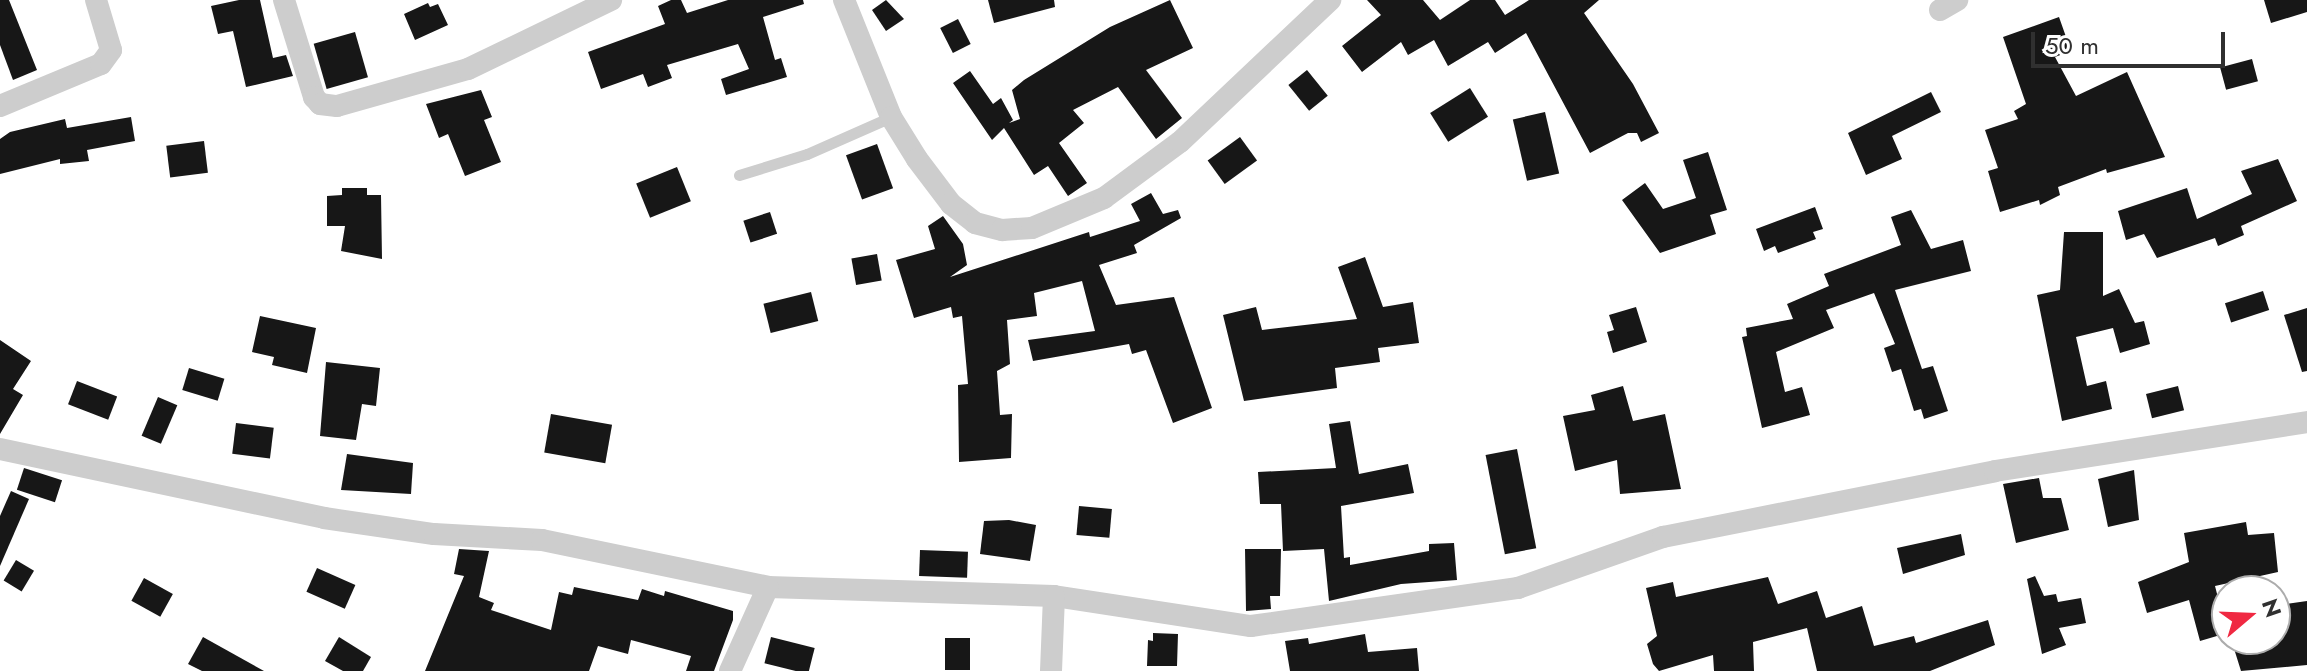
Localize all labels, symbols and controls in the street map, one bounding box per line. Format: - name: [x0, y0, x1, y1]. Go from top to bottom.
- scale bar: [2035, 16, 2229, 66]
- text: 50 m: [2045, 28, 2099, 63]
- north arrow: [2211, 575, 2291, 655]
- text: N: [2254, 594, 2290, 621]

